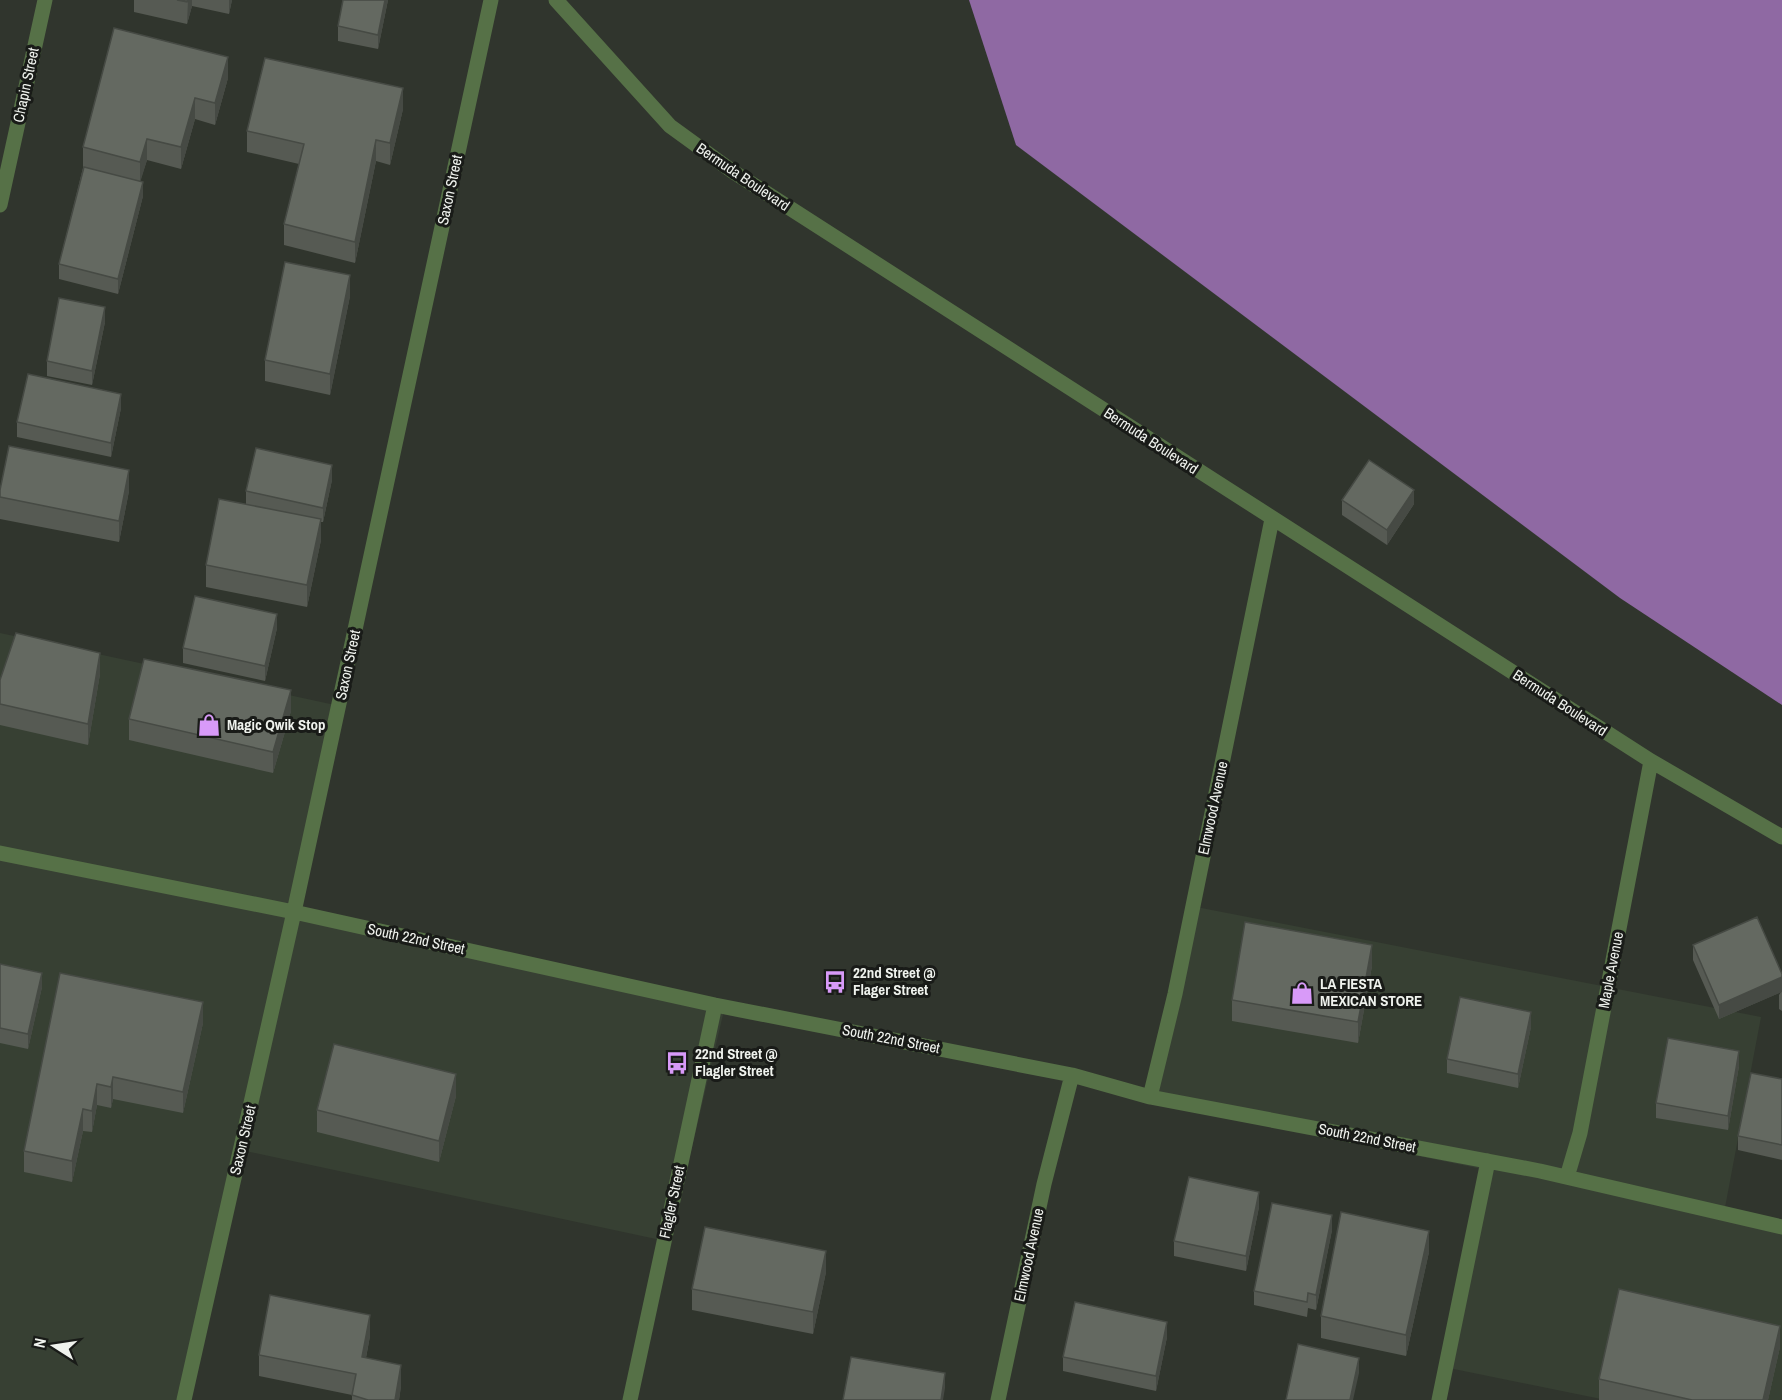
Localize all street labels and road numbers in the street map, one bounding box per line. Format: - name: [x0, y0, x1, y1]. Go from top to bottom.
- street label: Chapin Street: [7, 45, 44, 124]
- street label: Bermuda Boulevard: [692, 137, 794, 216]
- street label: Saxon Street: [432, 152, 467, 227]
- street label: Bermuda Boulevard: [1100, 402, 1203, 479]
- street label: Saxon Street: [330, 627, 365, 702]
- street label: Bermuda Boulevard: [1509, 664, 1612, 741]
- street label: Elmwood Avenue: [1192, 759, 1233, 856]
- street label: South 22nd Street: [365, 918, 467, 959]
- street label: Maple Avenue: [1593, 930, 1628, 1010]
- street label: South 22nd Street: [840, 1019, 942, 1058]
- street label: Saxon Street: [224, 1102, 261, 1177]
- street label: South 22nd Street: [1316, 1118, 1418, 1157]
- street label: Flagler Street: [654, 1163, 690, 1240]
- street label: Elmwood Avenue: [1008, 1206, 1049, 1303]

